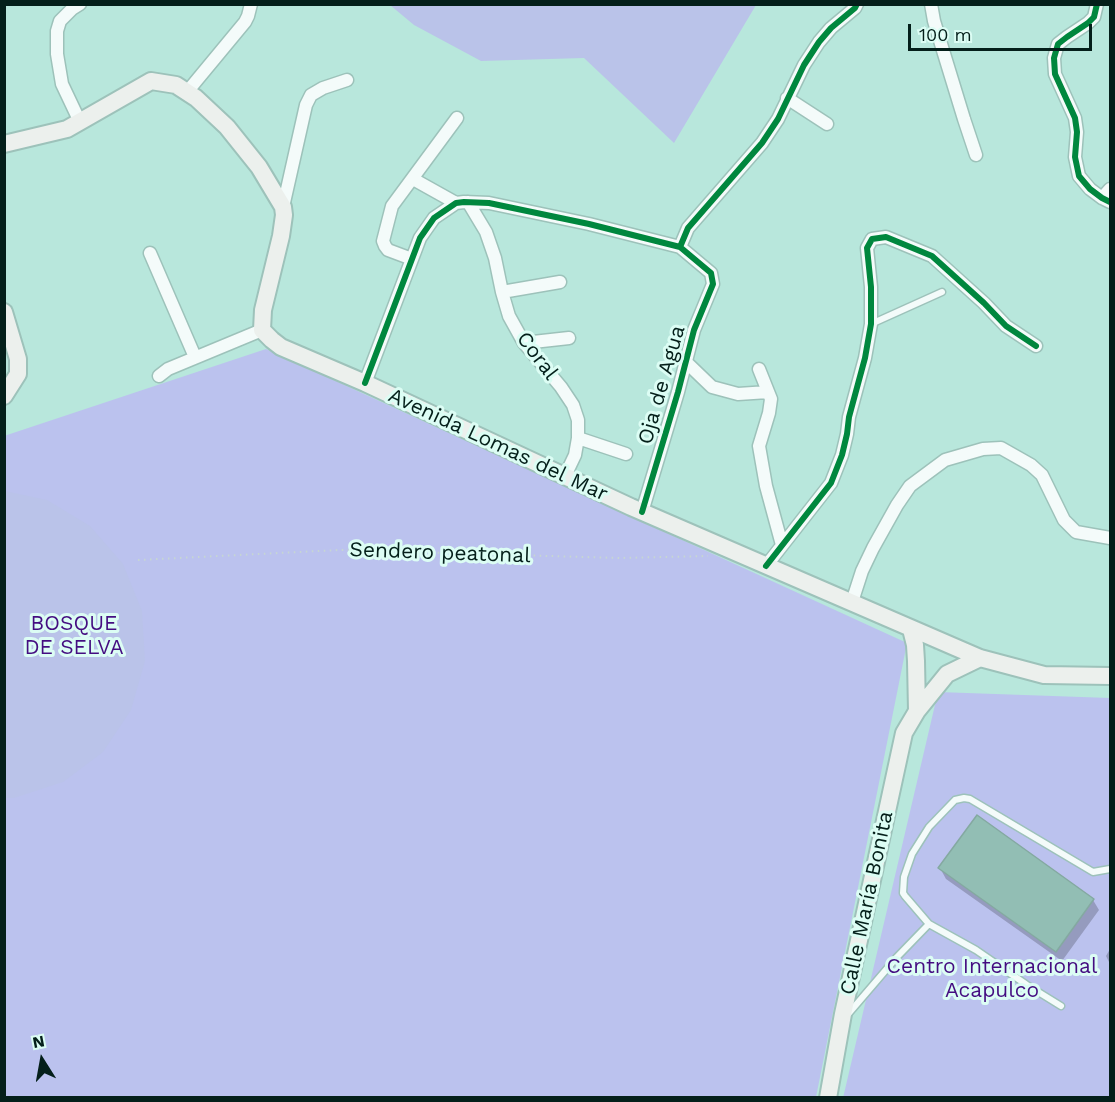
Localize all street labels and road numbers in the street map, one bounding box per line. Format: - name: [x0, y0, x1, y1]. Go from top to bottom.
- street label: Oja de Agua: [633, 323, 691, 447]
- street label: Coral: [511, 327, 563, 385]
- street label: Avenida Lomas del Mar: [384, 383, 612, 507]
- street label: Sendero peatonal: [349, 537, 531, 569]
- street label: Calle María Bonita: [835, 809, 899, 997]

